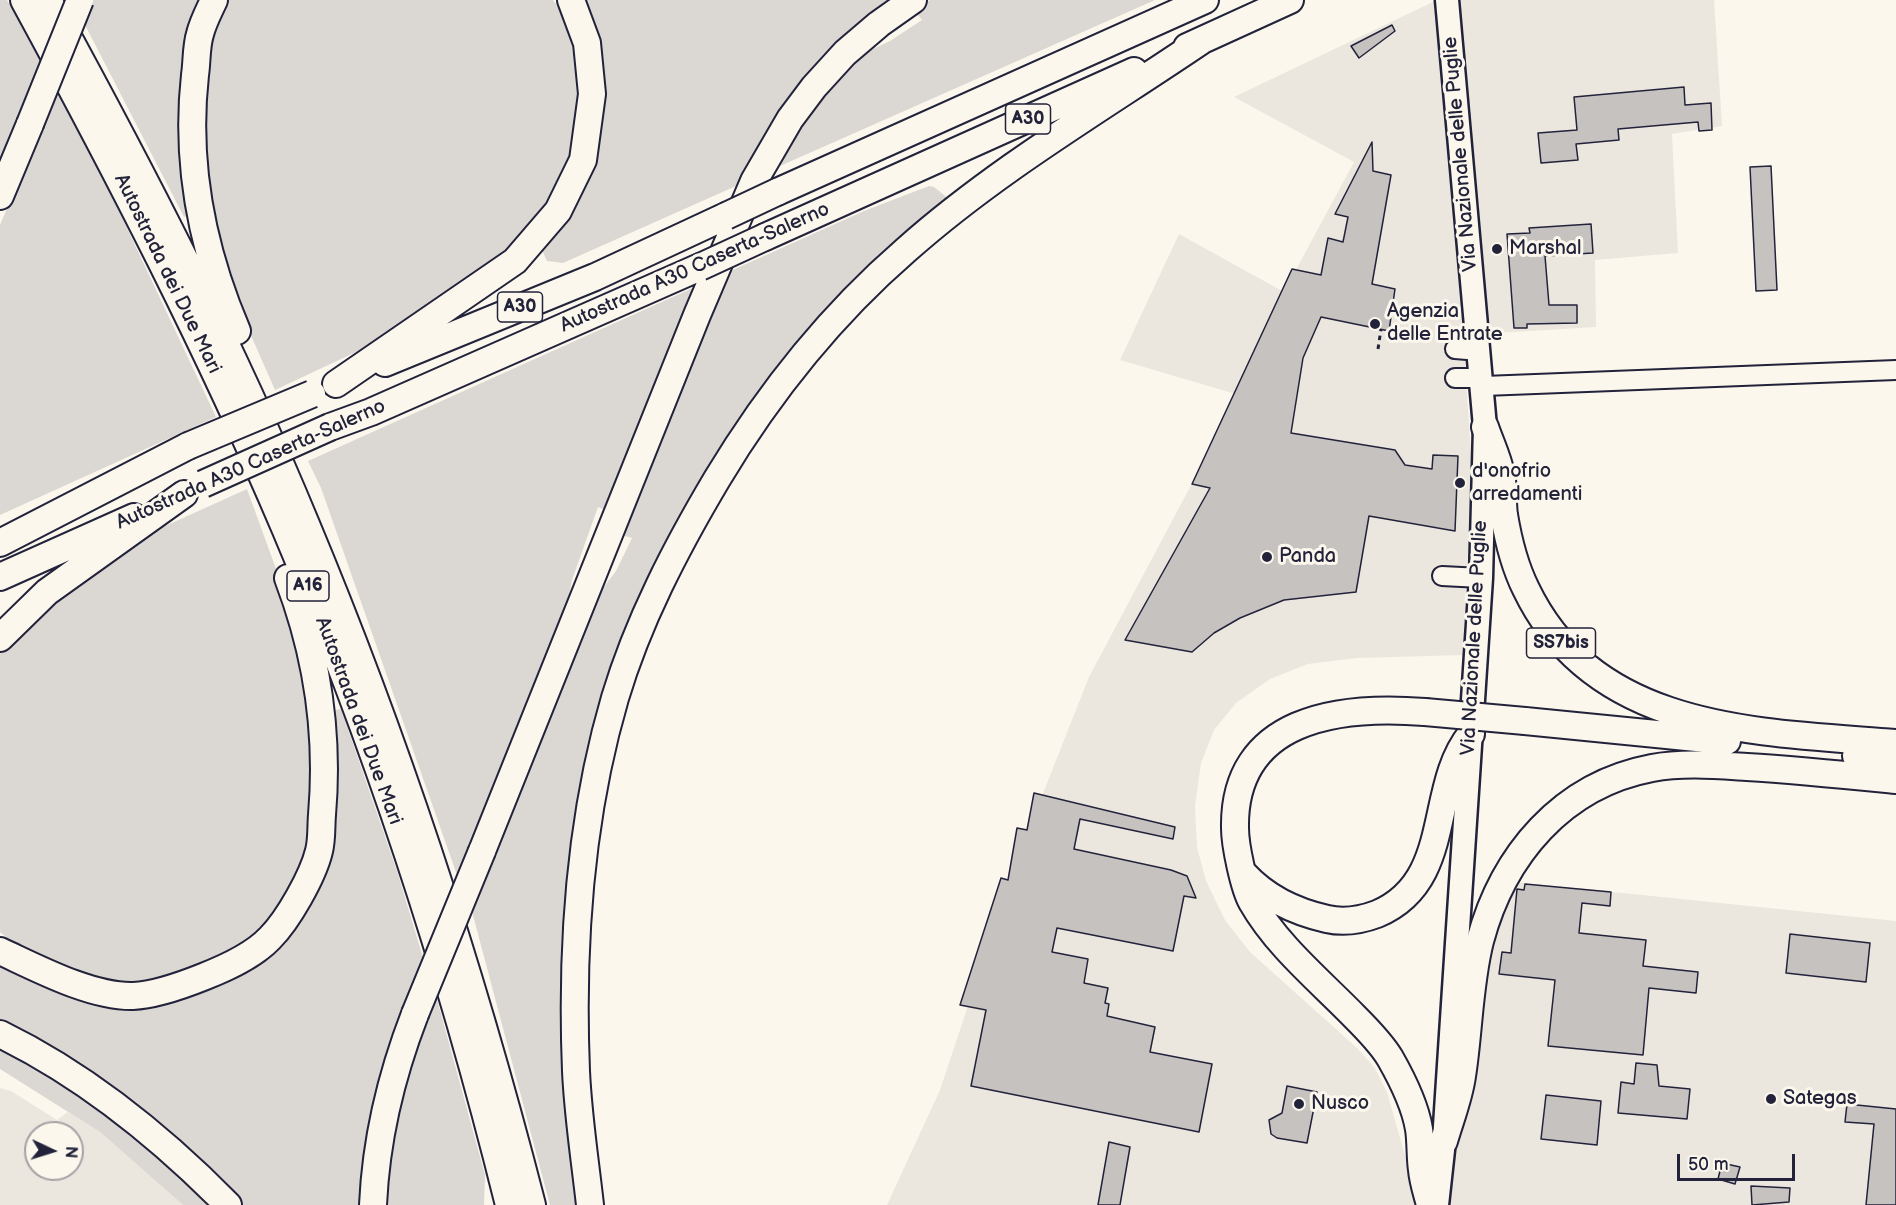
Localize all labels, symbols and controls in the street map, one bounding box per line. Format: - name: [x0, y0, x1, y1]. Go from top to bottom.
- street label: Via Nazionale delle Puglie: [1439, 36, 1483, 272]
- road number: A30: [1006, 104, 1050, 134]
- street label: Autostrada dei Due Mari: [108, 170, 226, 378]
- street label: Autostrada A30 Caserta-Salerno: [557, 198, 833, 338]
- place label: Marshal: [1509, 237, 1582, 261]
- marker: Marshal: [1490, 242, 1504, 256]
- road number: A30: [498, 292, 542, 322]
- place label: Agenzia delle Entrate: [1387, 300, 1502, 347]
- marker: Agenzia delle Entrate: [1368, 317, 1382, 331]
- street label: Autostrada A30 Caserta-Salerno: [113, 395, 389, 535]
- place label: d'onofrio arredamenti: [1472, 460, 1582, 507]
- marker: d'onofrio arredamenti: [1453, 476, 1467, 490]
- street label: Via Nazionale delle Puglie: [1457, 520, 1493, 756]
- place label: Panda: [1279, 545, 1336, 569]
- marker: Panda: [1260, 550, 1274, 564]
- road number: A16: [287, 571, 329, 601]
- street label: Autostrada dei Due Mari: [309, 614, 407, 828]
- road number: SS7bis: [1526, 628, 1596, 658]
- place label: Sategas: [1783, 1087, 1857, 1111]
- place label: Nusco: [1311, 1092, 1369, 1116]
- marker: Sategas: [1764, 1092, 1778, 1106]
- marker: Nusco: [1292, 1097, 1306, 1111]
- north arrow: [24, 1121, 84, 1181]
- scale bar: [1680, 1142, 1798, 1180]
- text: N: [61, 1145, 80, 1159]
- text: 50 m: [1688, 1154, 1729, 1175]

